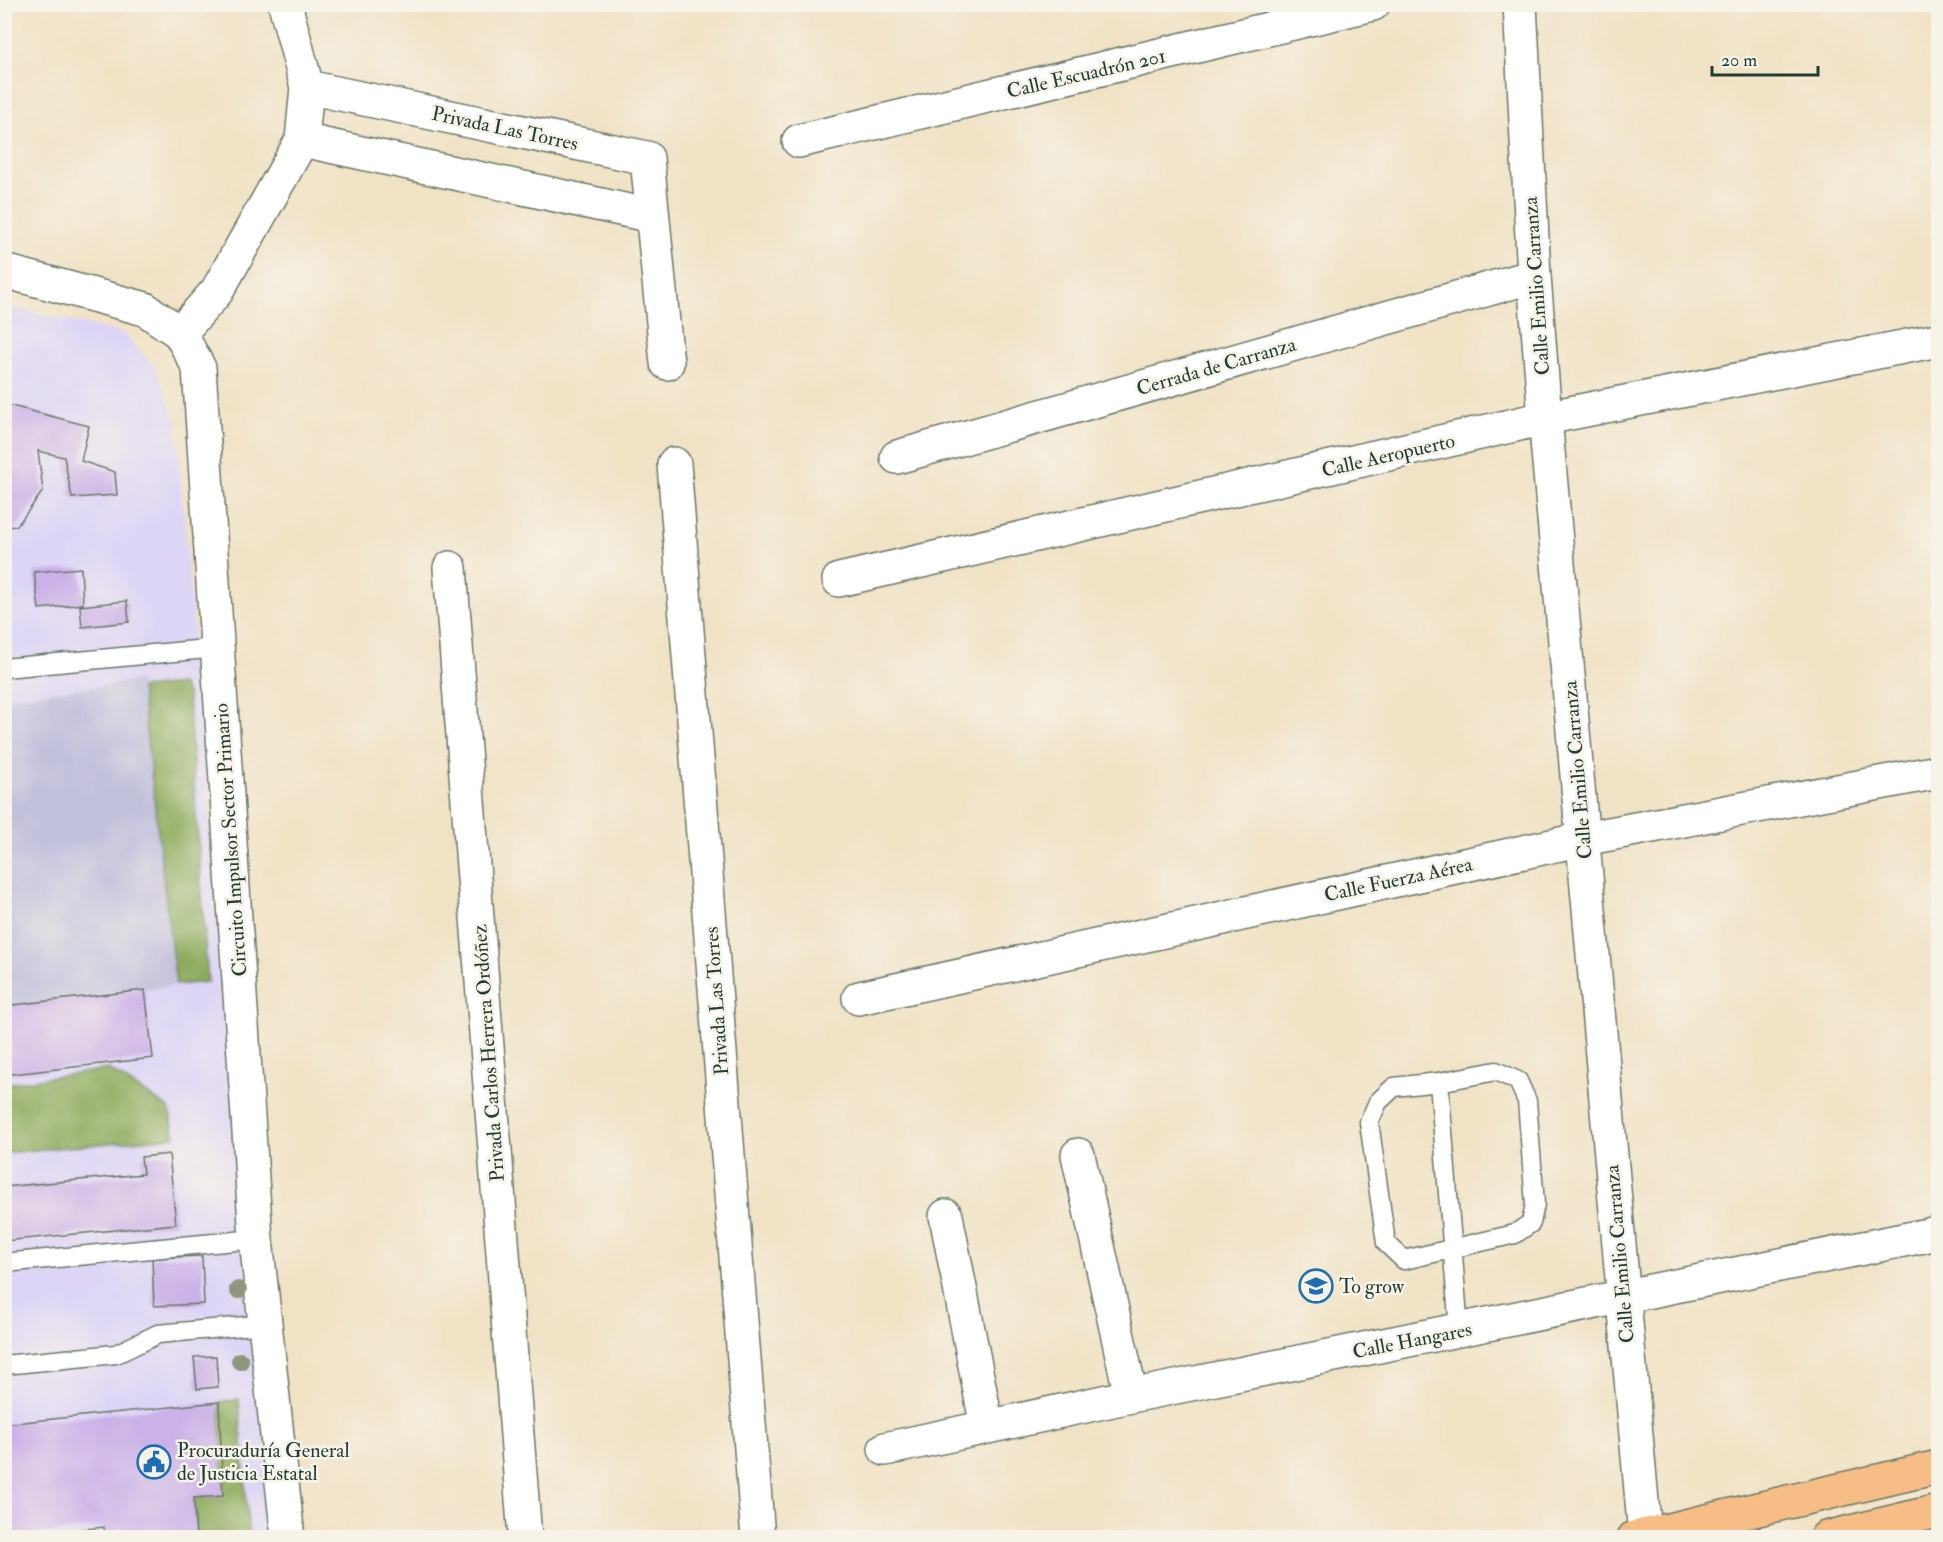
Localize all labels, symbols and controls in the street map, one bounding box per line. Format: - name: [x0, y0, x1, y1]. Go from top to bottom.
- scale bar: [1712, 39, 1818, 77]
- street label: Calle Escuadrón 201: [1004, 43, 1168, 104]
- text: 20 m: [1721, 49, 1757, 72]
- street label: Privada Las Torres: [429, 101, 581, 156]
- street label: Calle Emilio Carranza: [1518, 195, 1555, 376]
- street label: Cerrada de Carranza: [1133, 332, 1300, 401]
- street label: Calle Aeropuerto: [1319, 428, 1457, 484]
- street label: Calle Emilio Carranza: [1557, 679, 1598, 860]
- street label: Circuito Impulsor Sector Primario: [208, 702, 254, 977]
- street label: Calle Fuerza Aérea: [1322, 851, 1475, 907]
- street label: Privada Carlos Herrera Ordóñez: [467, 923, 510, 1183]
- street label: Privada Las Torres: [699, 926, 734, 1076]
- street label: Calle Emilio Carranza: [1599, 1163, 1640, 1344]
- school or university icon: To grow: [1298, 1268, 1334, 1304]
- place label: To grow: [1339, 1274, 1405, 1299]
- street label: Calle Hangares: [1350, 1317, 1474, 1364]
- place label: Procuraduría General de Justicia Estatal: [177, 1438, 350, 1486]
- public building icon: Procuraduría General de Justicia Estatal: [136, 1444, 172, 1480]

